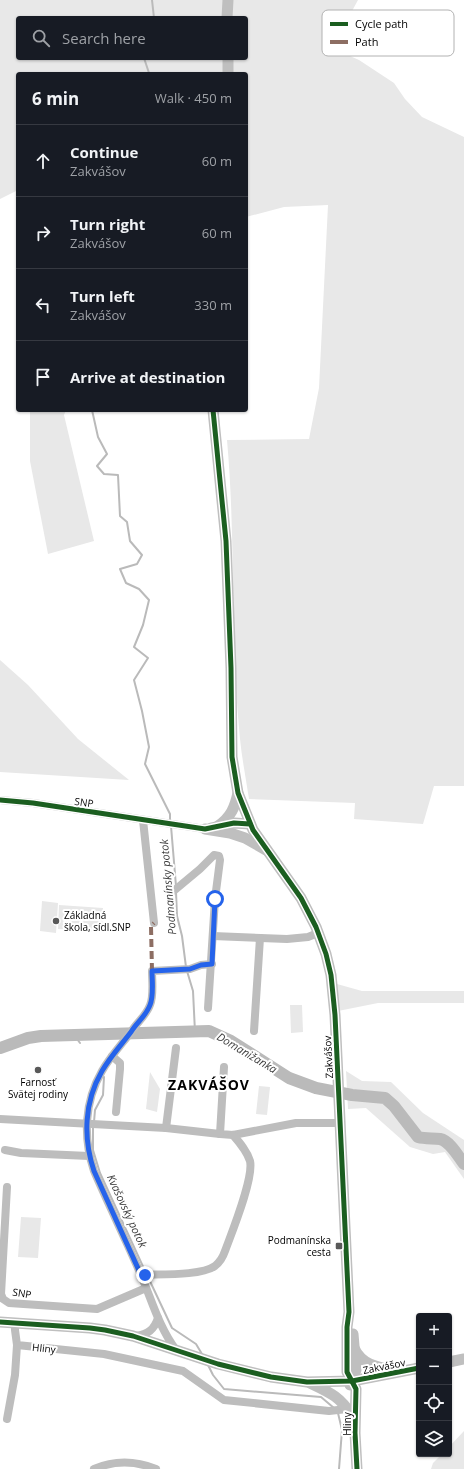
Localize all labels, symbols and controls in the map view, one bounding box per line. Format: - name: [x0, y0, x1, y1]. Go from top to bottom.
- legend: [322, 10, 454, 56]
- search box: [16, 16, 248, 60]
- text: Cycle path: [355, 16, 408, 31]
- icon: search: [30, 27, 52, 49]
- text: Search here: [62, 28, 146, 48]
- text: Path: [355, 34, 378, 49]
- text: 6 min: [32, 87, 79, 110]
- text: Walk · 450 m: [155, 89, 232, 107]
- text: Continue: [70, 142, 138, 162]
- icon: ahead: [32, 150, 54, 172]
- text: 60 m: [202, 152, 232, 170]
- text: Zakvášov: [70, 162, 126, 180]
- text: Turn right: [70, 214, 145, 234]
- icon: right: [32, 222, 54, 244]
- text: 60 m: [202, 224, 232, 242]
- text: Zakvášov: [70, 234, 126, 252]
- text: Turn left: [70, 286, 135, 306]
- icon: left: [32, 294, 54, 316]
- text: 330 m: [194, 296, 232, 314]
- text: Zakvášov: [70, 306, 126, 324]
- icon: arrive: [32, 366, 54, 388]
- text: Arrive at destination: [70, 367, 225, 387]
- street label: SNP: [74, 794, 94, 810]
- water label: Podmanínsky potok: [156, 838, 179, 935]
- route start: [206, 890, 224, 908]
- place label: Základná škola, sídl.SNP: [64, 908, 131, 934]
- marker: Základná škola, sídl.SNP: [51, 916, 61, 926]
- water label: Domanižanka: [214, 1029, 280, 1076]
- street label: Zakvášov: [320, 1035, 336, 1079]
- marker: Farnosť Svätej rodiny: [33, 1065, 43, 1075]
- place label: Farnosť Svätej rodiny: [8, 1075, 69, 1101]
- district label: ZAKVÁŠOV: [168, 1075, 250, 1094]
- water label: Kvašovský potok: [104, 1172, 151, 1250]
- place label: Podmanínska cesta: [268, 1233, 331, 1259]
- marker: Podmanínska cesta: [334, 1241, 344, 1251]
- route end: [136, 1266, 154, 1284]
- street label: SNP: [12, 1285, 32, 1301]
- map controls: [416, 1313, 452, 1457]
- button: +: [416, 1313, 452, 1349]
- street label: Hliny: [32, 1340, 57, 1356]
- button: −: [416, 1349, 452, 1385]
- street label: Zakvášov: [362, 1355, 406, 1377]
- button: locate: [416, 1385, 452, 1421]
- street label: Hliny: [340, 1411, 354, 1436]
- button: layers: [416, 1421, 452, 1457]

